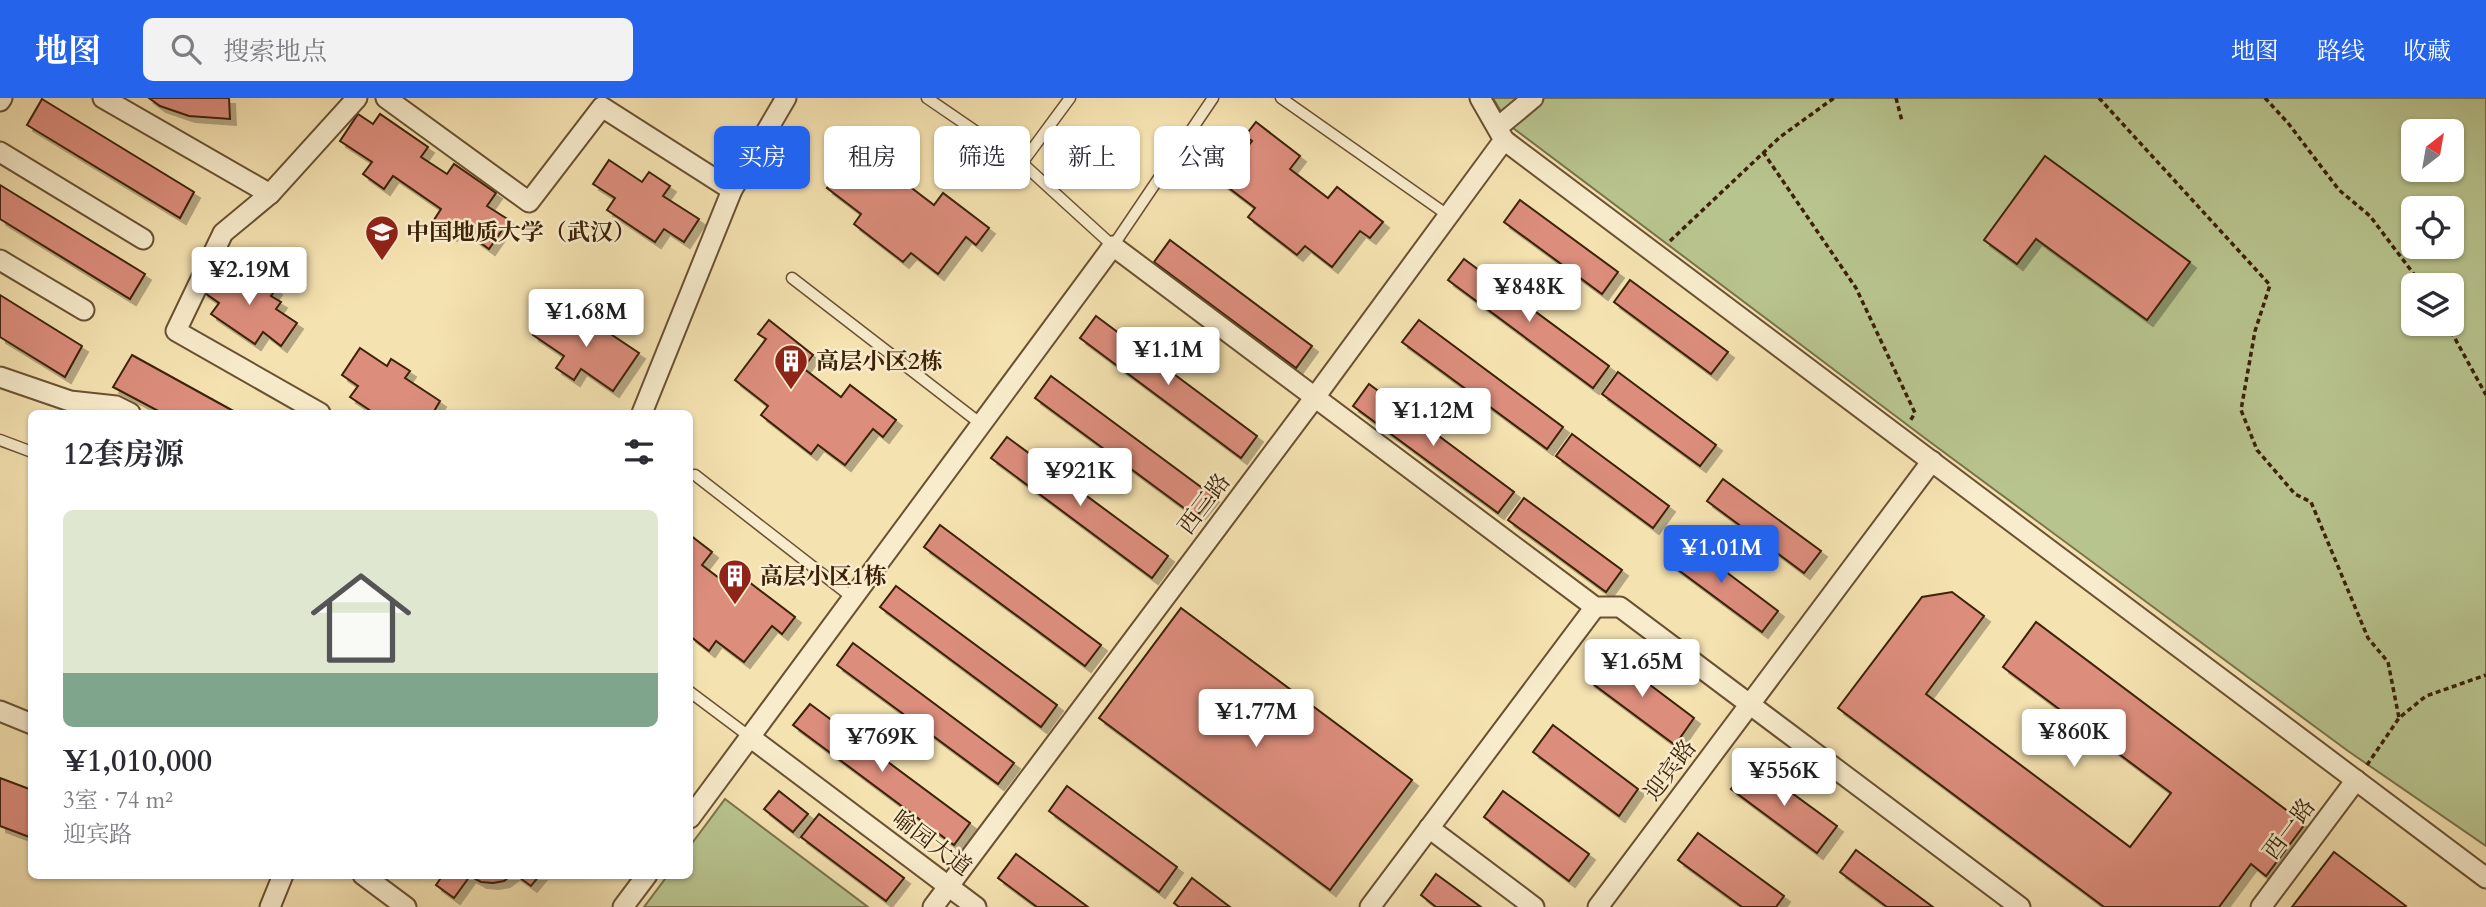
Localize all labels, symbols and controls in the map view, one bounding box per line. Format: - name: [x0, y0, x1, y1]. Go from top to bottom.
- search box: [143, 18, 633, 81]
- text: 地图: [35, 29, 101, 74]
- icon: search: [167, 30, 205, 68]
- text: 搜索地点: [223, 34, 327, 69]
- text: 地图: [2231, 35, 2279, 68]
- text: 路线: [2317, 35, 2365, 68]
- text: 收藏: [2403, 35, 2451, 68]
- north arrow: [2401, 119, 2464, 182]
- map controls: [2401, 119, 2464, 336]
- chip: 买房: [714, 126, 810, 189]
- chip: 租房: [824, 126, 920, 189]
- chip: 筛选: [934, 126, 1030, 189]
- chip: 新上: [1044, 126, 1140, 189]
- chip: 公寓: [1154, 126, 1250, 189]
- button: locate: [2401, 196, 2464, 259]
- school or university icon: 中国地质大学（武汉）: [363, 213, 401, 262]
- place label: 中国地质大学（武汉）: [406, 217, 636, 248]
- pin: ¥2.19M: [192, 248, 306, 307]
- text: ¥2.19M: [208, 254, 290, 285]
- pin: ¥848K: [1480, 264, 1578, 324]
- text: ¥848K: [1493, 271, 1565, 302]
- button: layers: [2401, 273, 2464, 336]
- pin: ¥1.68M: [529, 289, 643, 349]
- text: ¥1.68M: [545, 296, 627, 327]
- pin: ¥1.1M: [1119, 328, 1217, 387]
- text: ¥1.1M: [1133, 334, 1203, 365]
- building icon: 高层小区2栋: [772, 342, 810, 391]
- place label: 高层小区2栋: [816, 346, 943, 377]
- pin: ¥1.12M: [1376, 388, 1490, 448]
- text: ¥1.12M: [1392, 395, 1474, 426]
- icon: filters: [620, 433, 658, 471]
- text: 12套房源: [63, 434, 184, 475]
- pin: ¥921K: [1031, 448, 1129, 508]
- text: ¥921K: [1044, 455, 1116, 486]
- street label: 西三路: [1171, 467, 1237, 541]
- pin: ¥1.01M: [1664, 526, 1778, 585]
- text: ¥1.01M: [1680, 532, 1762, 563]
- icon: home: [298, 555, 424, 681]
- building icon: 高层小区1栋: [716, 557, 754, 606]
- place label: 高层小区1栋: [760, 561, 887, 592]
- pin: ¥1.65M: [1585, 640, 1699, 699]
- text: ¥1.65M: [1601, 646, 1683, 677]
- pin: ¥1.77M: [1199, 690, 1313, 749]
- text: ¥1.77M: [1215, 696, 1297, 727]
- pin: ¥860K: [2025, 710, 2123, 769]
- pin: ¥769K: [833, 714, 931, 774]
- text: ¥860K: [2038, 716, 2110, 747]
- text: ¥769K: [846, 721, 918, 752]
- street label: 迎宾路: [1637, 733, 1703, 807]
- text: ¥1,010,000: [63, 741, 212, 782]
- pin: ¥556K: [1735, 748, 1833, 808]
- text: ¥556K: [1748, 755, 1820, 786]
- text: 3室 · 74 m²: [63, 785, 173, 816]
- street label: 西一路: [2256, 792, 2322, 866]
- street label: 喻园大道: [886, 803, 978, 883]
- text: 迎宾路: [63, 819, 132, 850]

